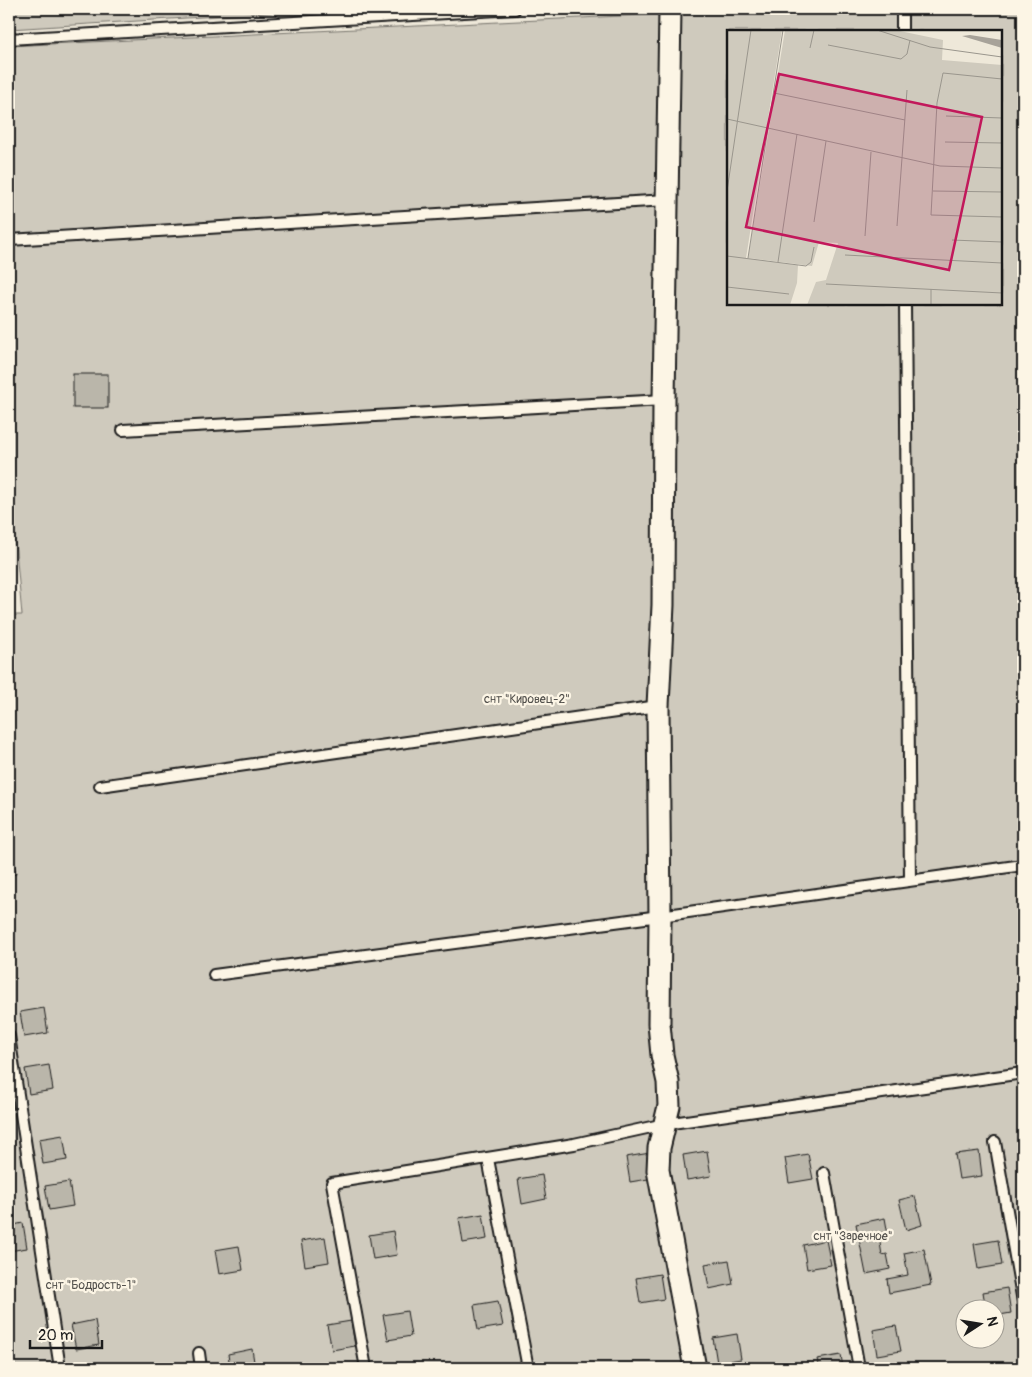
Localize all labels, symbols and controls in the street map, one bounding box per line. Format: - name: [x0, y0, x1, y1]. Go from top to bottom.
- inset map: [727, 30, 1002, 305]
- park label: снт "Кировец-2": [484, 692, 570, 707]
- park label: снт "Заречное": [813, 1229, 893, 1244]
- park label: снт "Бодрость-1": [46, 1278, 136, 1293]
- north arrow: [954, 1300, 1004, 1350]
- text: N: [983, 1315, 1002, 1328]
- scale bar: [30, 1317, 102, 1349]
- text: 20 m: [38, 1326, 73, 1345]

